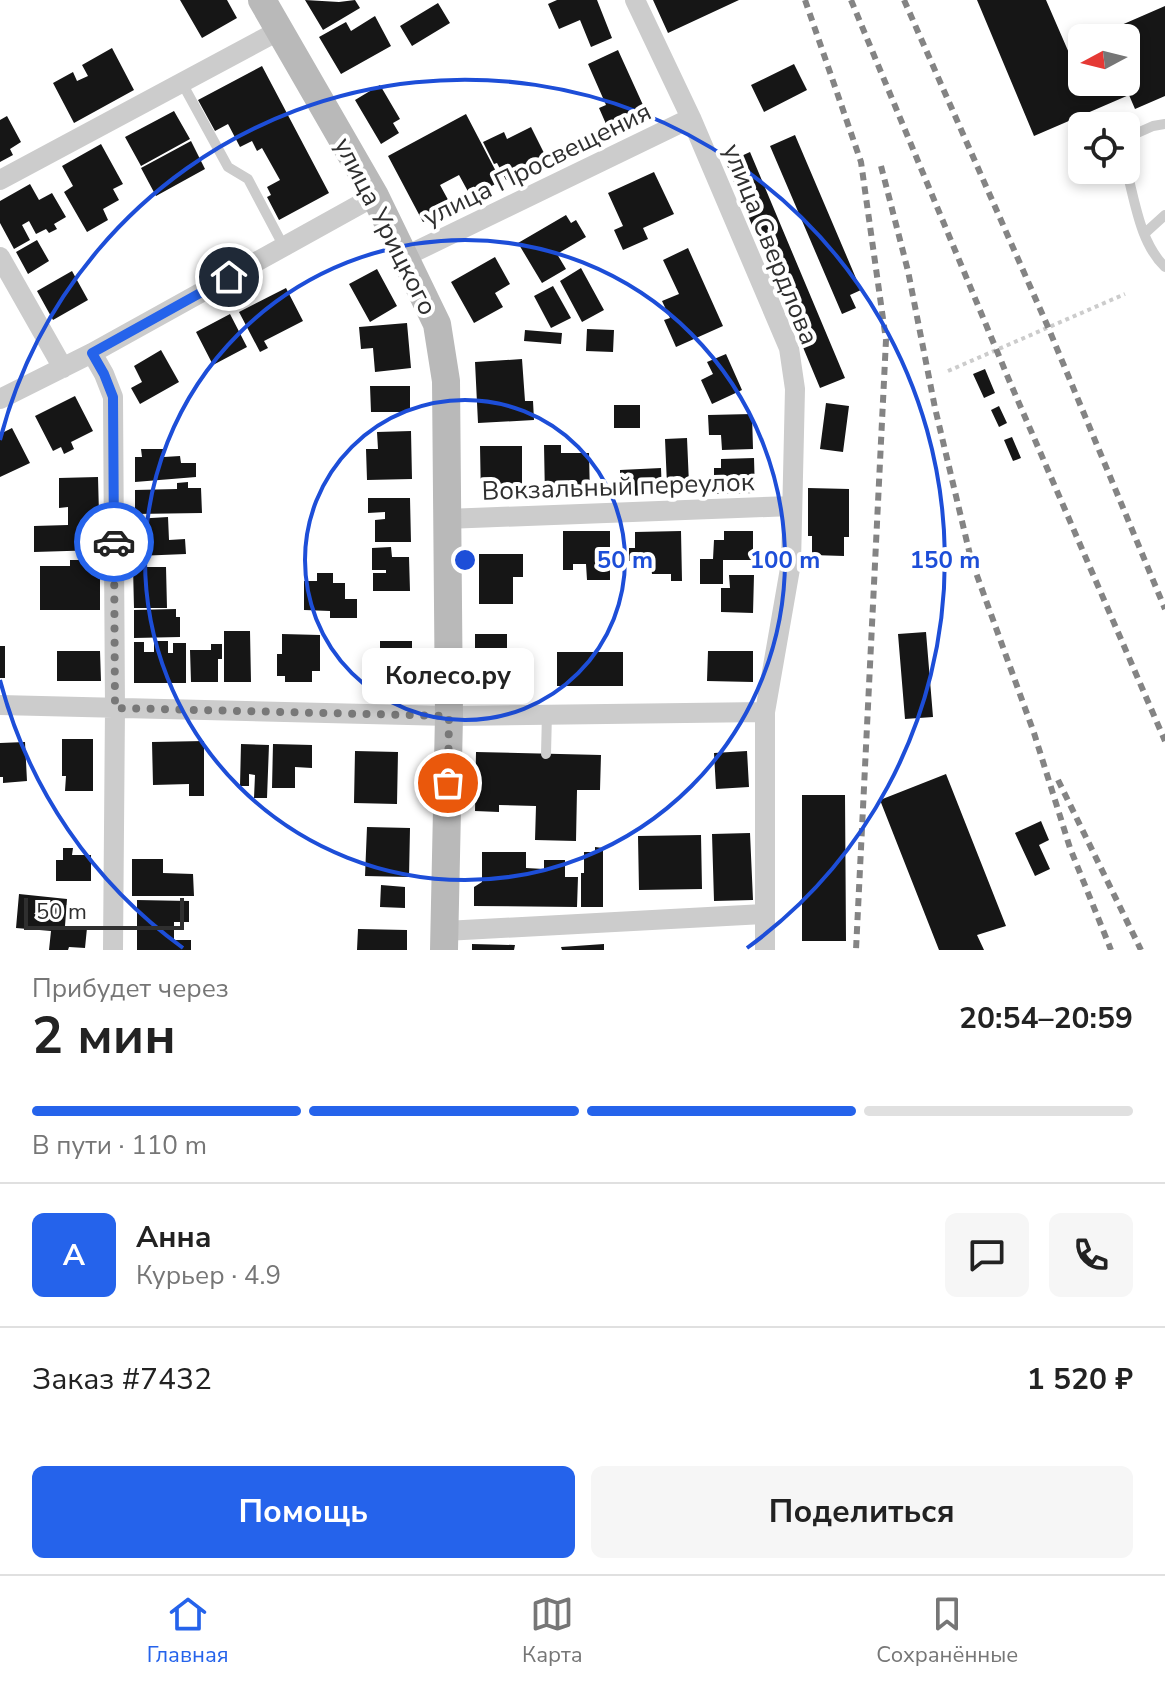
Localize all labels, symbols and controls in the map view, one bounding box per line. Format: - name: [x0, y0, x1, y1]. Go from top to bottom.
- north arrow: [1068, 24, 1140, 96]
- map controls: [1068, 24, 1140, 184]
- street label: улица Просвещения: [417, 94, 657, 235]
- button: locate: [1068, 112, 1140, 184]
- street label: улица Урицкого: [326, 131, 445, 321]
- street label: улица Свердлова: [714, 139, 827, 350]
- pin: [195, 243, 263, 311]
- icon: home: [207, 255, 251, 299]
- street label: Вокзальный переулок: [481, 464, 755, 509]
- courier: [74, 502, 154, 582]
- icon: car: [92, 520, 136, 564]
- text: 50 m: [597, 544, 653, 576]
- text: 100 m: [750, 544, 820, 576]
- text: 150 m: [910, 544, 980, 576]
- centre of rings: [451, 546, 479, 574]
- callout: Колесо.ру: [362, 647, 534, 703]
- text: Колесо.ру: [385, 658, 511, 693]
- pin: [414, 749, 482, 817]
- icon: bag: [426, 761, 470, 805]
- scale bar: [24, 894, 184, 930]
- text: 50 m: [36, 897, 87, 927]
- text: Прибудет через: [32, 971, 229, 1006]
- text: 20:54–20:59: [959, 998, 1133, 1039]
- text: 2 мин: [32, 1000, 176, 1071]
- text: В пути · 110 m: [32, 1128, 207, 1163]
- button: chat: [945, 1213, 1029, 1297]
- button: phone: [1049, 1213, 1133, 1297]
- text: Анна: [136, 1217, 212, 1258]
- text: А: [63, 1235, 85, 1276]
- text: Курьер · 4.9: [136, 1258, 281, 1293]
- text: Заказ #7432: [32, 1359, 212, 1400]
- text: 1 520 ₽: [1027, 1359, 1133, 1400]
- button: Помощь: [32, 1466, 575, 1558]
- button: Поделиться: [591, 1466, 1133, 1558]
- tab: Главная: [147, 1592, 229, 1670]
- tab: Карта: [522, 1592, 583, 1670]
- tab: Сохранённые: [876, 1592, 1018, 1670]

